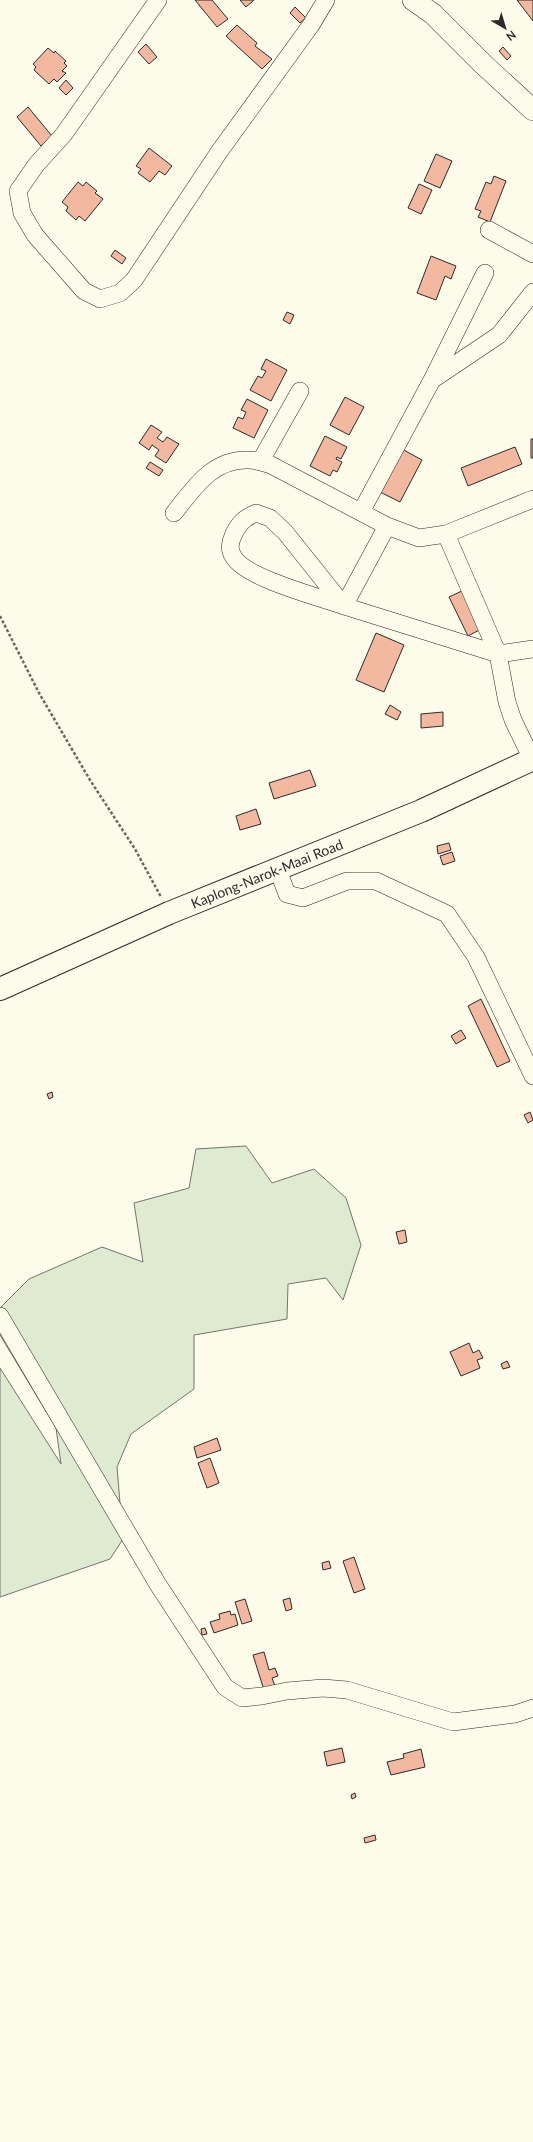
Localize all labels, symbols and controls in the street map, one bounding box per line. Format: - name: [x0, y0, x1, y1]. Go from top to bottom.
- north arrow: [485, 8, 525, 48]
- text: N: [504, 29, 519, 44]
- street label: Kaplong-Narok-Maai Road: [188, 835, 345, 912]

